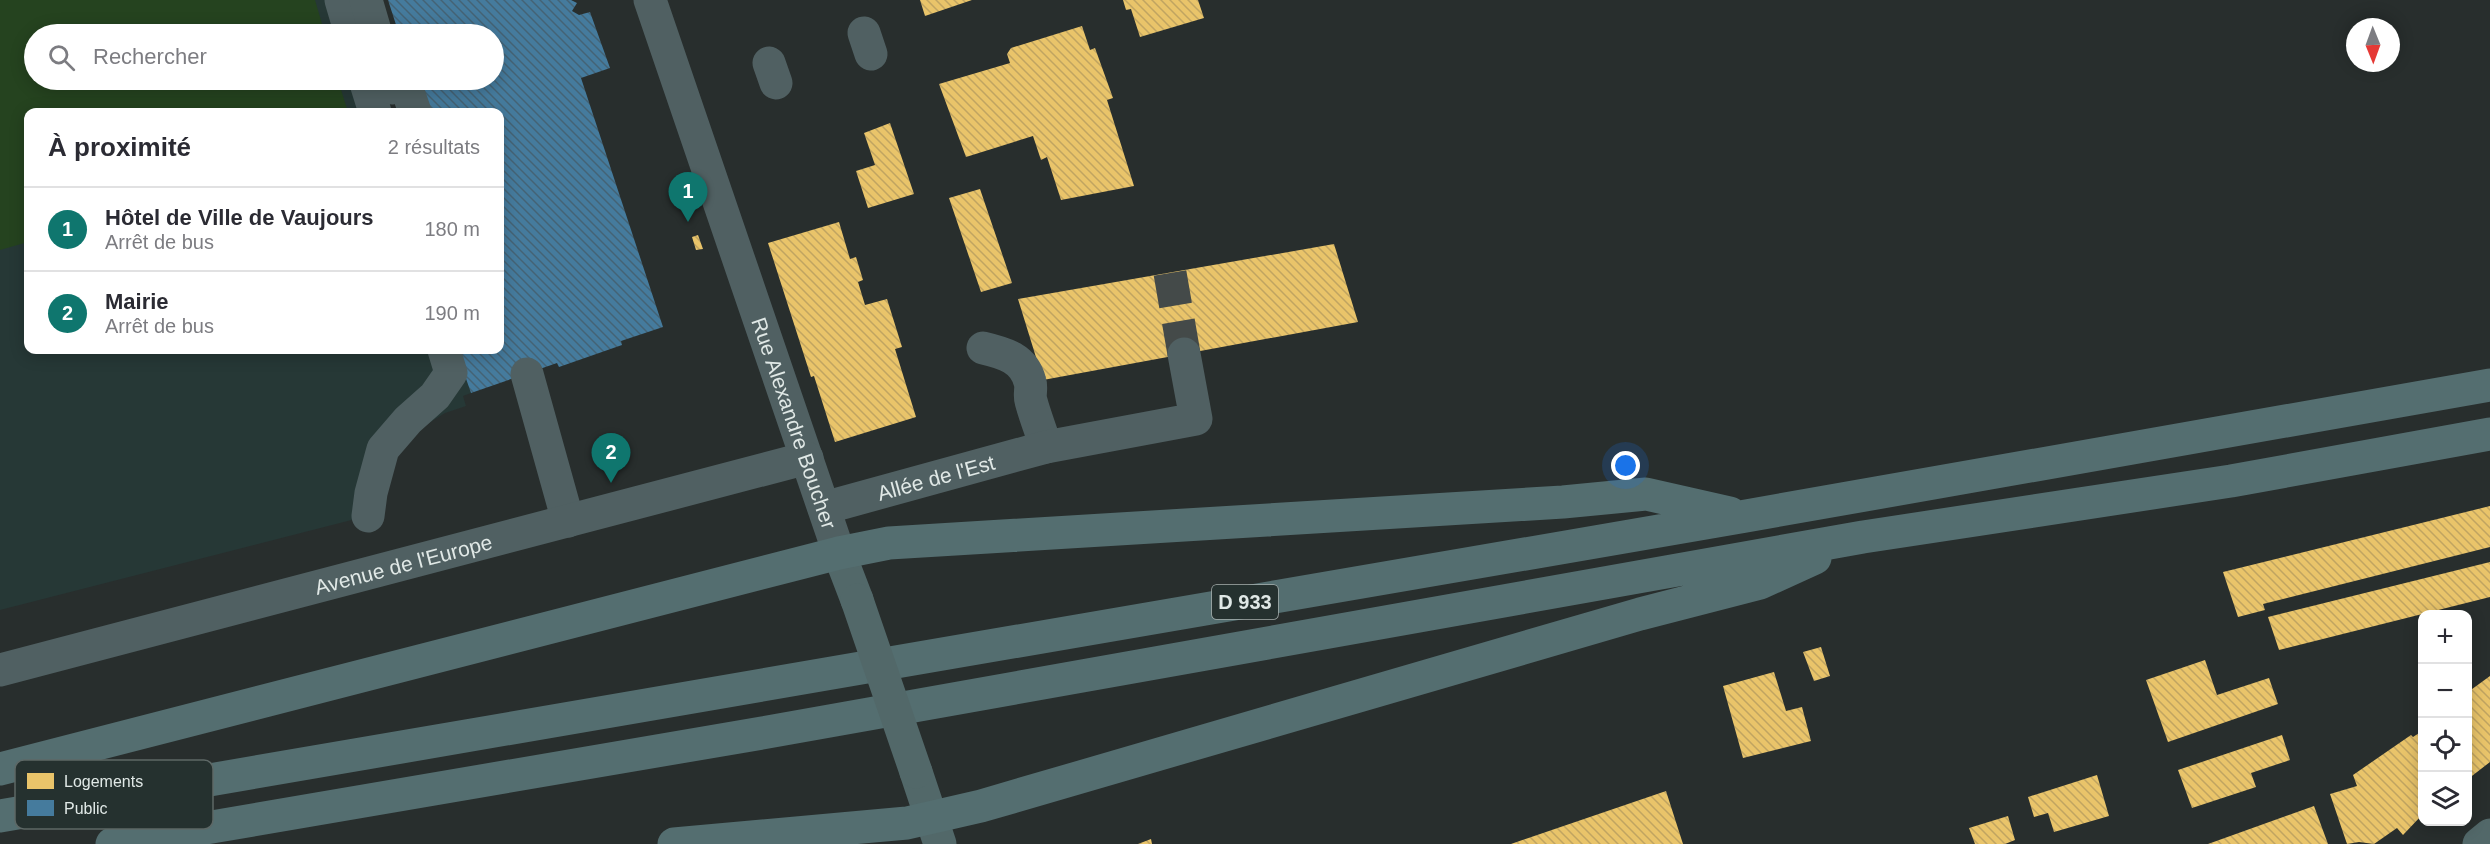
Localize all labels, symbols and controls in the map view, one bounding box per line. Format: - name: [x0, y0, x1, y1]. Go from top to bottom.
- north arrow: [2346, 18, 2400, 72]
- search box: [24, 24, 504, 90]
- icon: search: [45, 41, 78, 74]
- text: Rechercher: [93, 44, 207, 69]
- text: À proximité: [48, 132, 191, 162]
- text: 2 résultats: [388, 136, 480, 158]
- pin: 1: [668, 172, 708, 222]
- text: Hôtel de Ville de Vaujours: [105, 205, 374, 230]
- text: 1: [62, 218, 73, 240]
- text: 180 m: [424, 218, 480, 240]
- text: Arrêt de bus: [105, 231, 214, 253]
- text: Mairie: [105, 289, 169, 314]
- text: 2: [62, 302, 73, 324]
- text: 190 m: [424, 302, 480, 324]
- street label: Rue Alexandre Boucher: [748, 314, 841, 532]
- text: Arrêt de bus: [105, 315, 214, 337]
- pin: 2: [592, 434, 630, 483]
- street label: Allée de l'Est: [875, 450, 997, 504]
- your location: [1611, 451, 1640, 480]
- street label: Avenue de l'Europe: [312, 530, 494, 598]
- road number: D 933: [1212, 585, 1278, 619]
- map controls: [2418, 610, 2472, 826]
- button: +: [2418, 610, 2472, 664]
- button: −: [2418, 664, 2472, 718]
- button: locate: [2418, 718, 2472, 772]
- legend: [15, 760, 213, 829]
- button: layers: [2418, 772, 2472, 826]
- text: Logements: [64, 773, 143, 790]
- text: Public: [64, 800, 108, 817]

